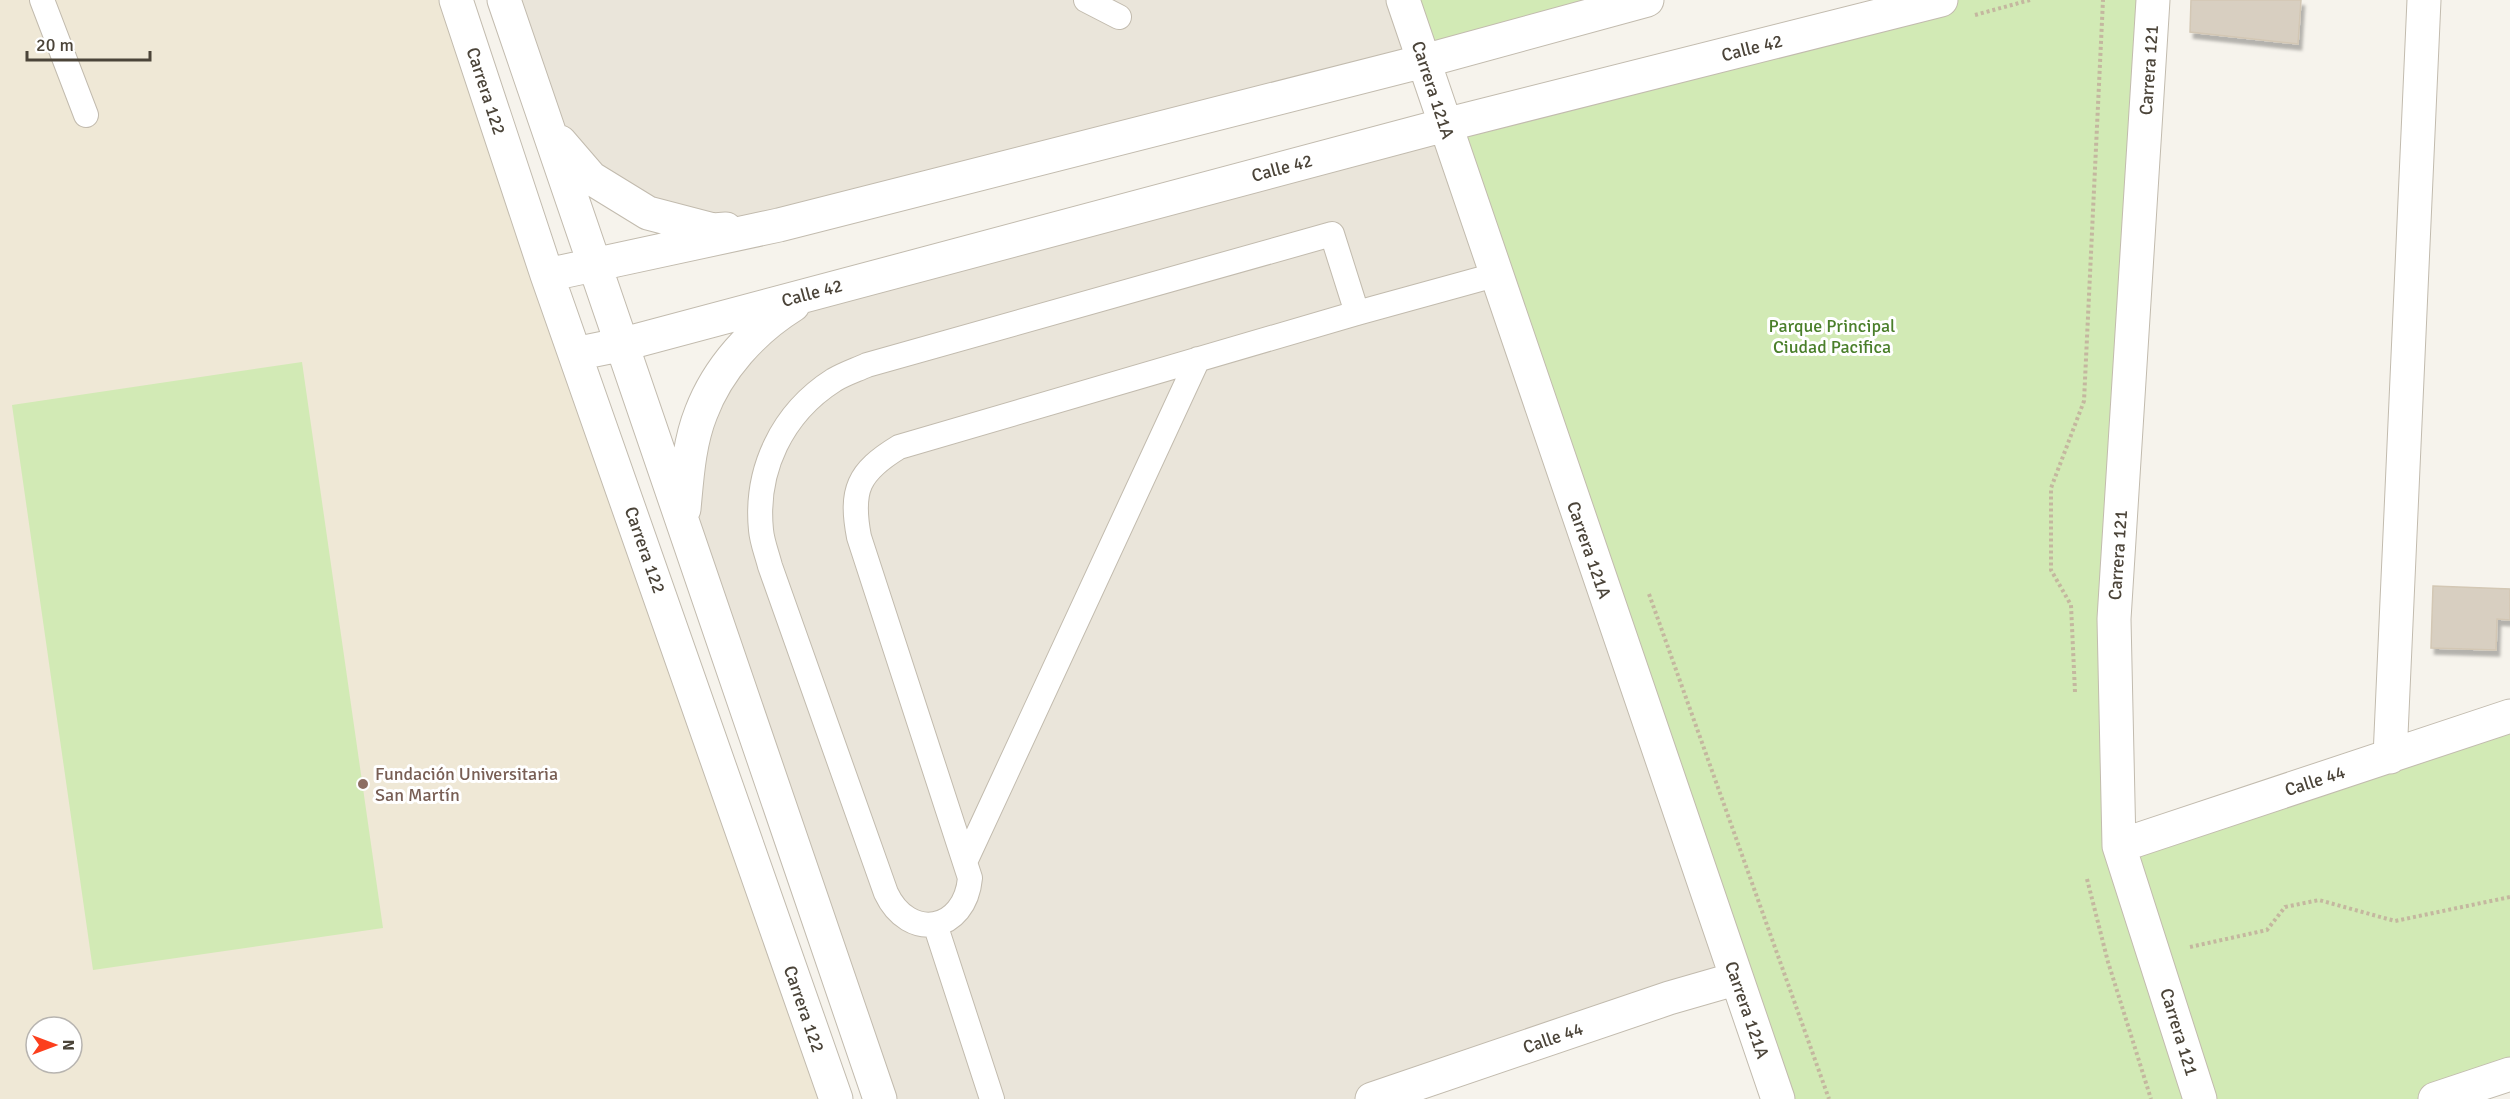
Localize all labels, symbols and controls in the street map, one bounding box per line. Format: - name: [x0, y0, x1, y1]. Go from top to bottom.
- scale bar: [27, 24, 150, 62]
- street label: Carrera 121: [2135, 24, 2163, 116]
- street label: Calle 42: [1719, 30, 1785, 66]
- text: 20 m: [36, 34, 74, 56]
- street label: Carrera 121A: [1407, 38, 1459, 142]
- street label: Carrera 122: [462, 45, 510, 137]
- street label: Calle 42: [1249, 149, 1315, 187]
- street label: Calle 42: [779, 274, 845, 312]
- park label: Parque Principal Ciudad Pacifica: [1769, 315, 1895, 358]
- street label: Carrera 121A: [1562, 498, 1616, 602]
- street label: Carrera 122: [620, 504, 670, 596]
- street label: Carrera 121: [2104, 509, 2132, 601]
- street label: Calle 44: [2282, 761, 2348, 801]
- place label: Fundación Universitaria San Martín: [375, 763, 558, 806]
- marker: Fundación Universitaria San Martín: [356, 777, 370, 791]
- street label: Carrera 121A: [1720, 958, 1774, 1062]
- street label: Carrera 122: [779, 963, 829, 1055]
- street label: Carrera 121: [2155, 985, 2203, 1079]
- north arrow: [24, 1015, 84, 1075]
- street label: Calle 44: [1520, 1017, 1586, 1059]
- text: N: [58, 1039, 78, 1051]

